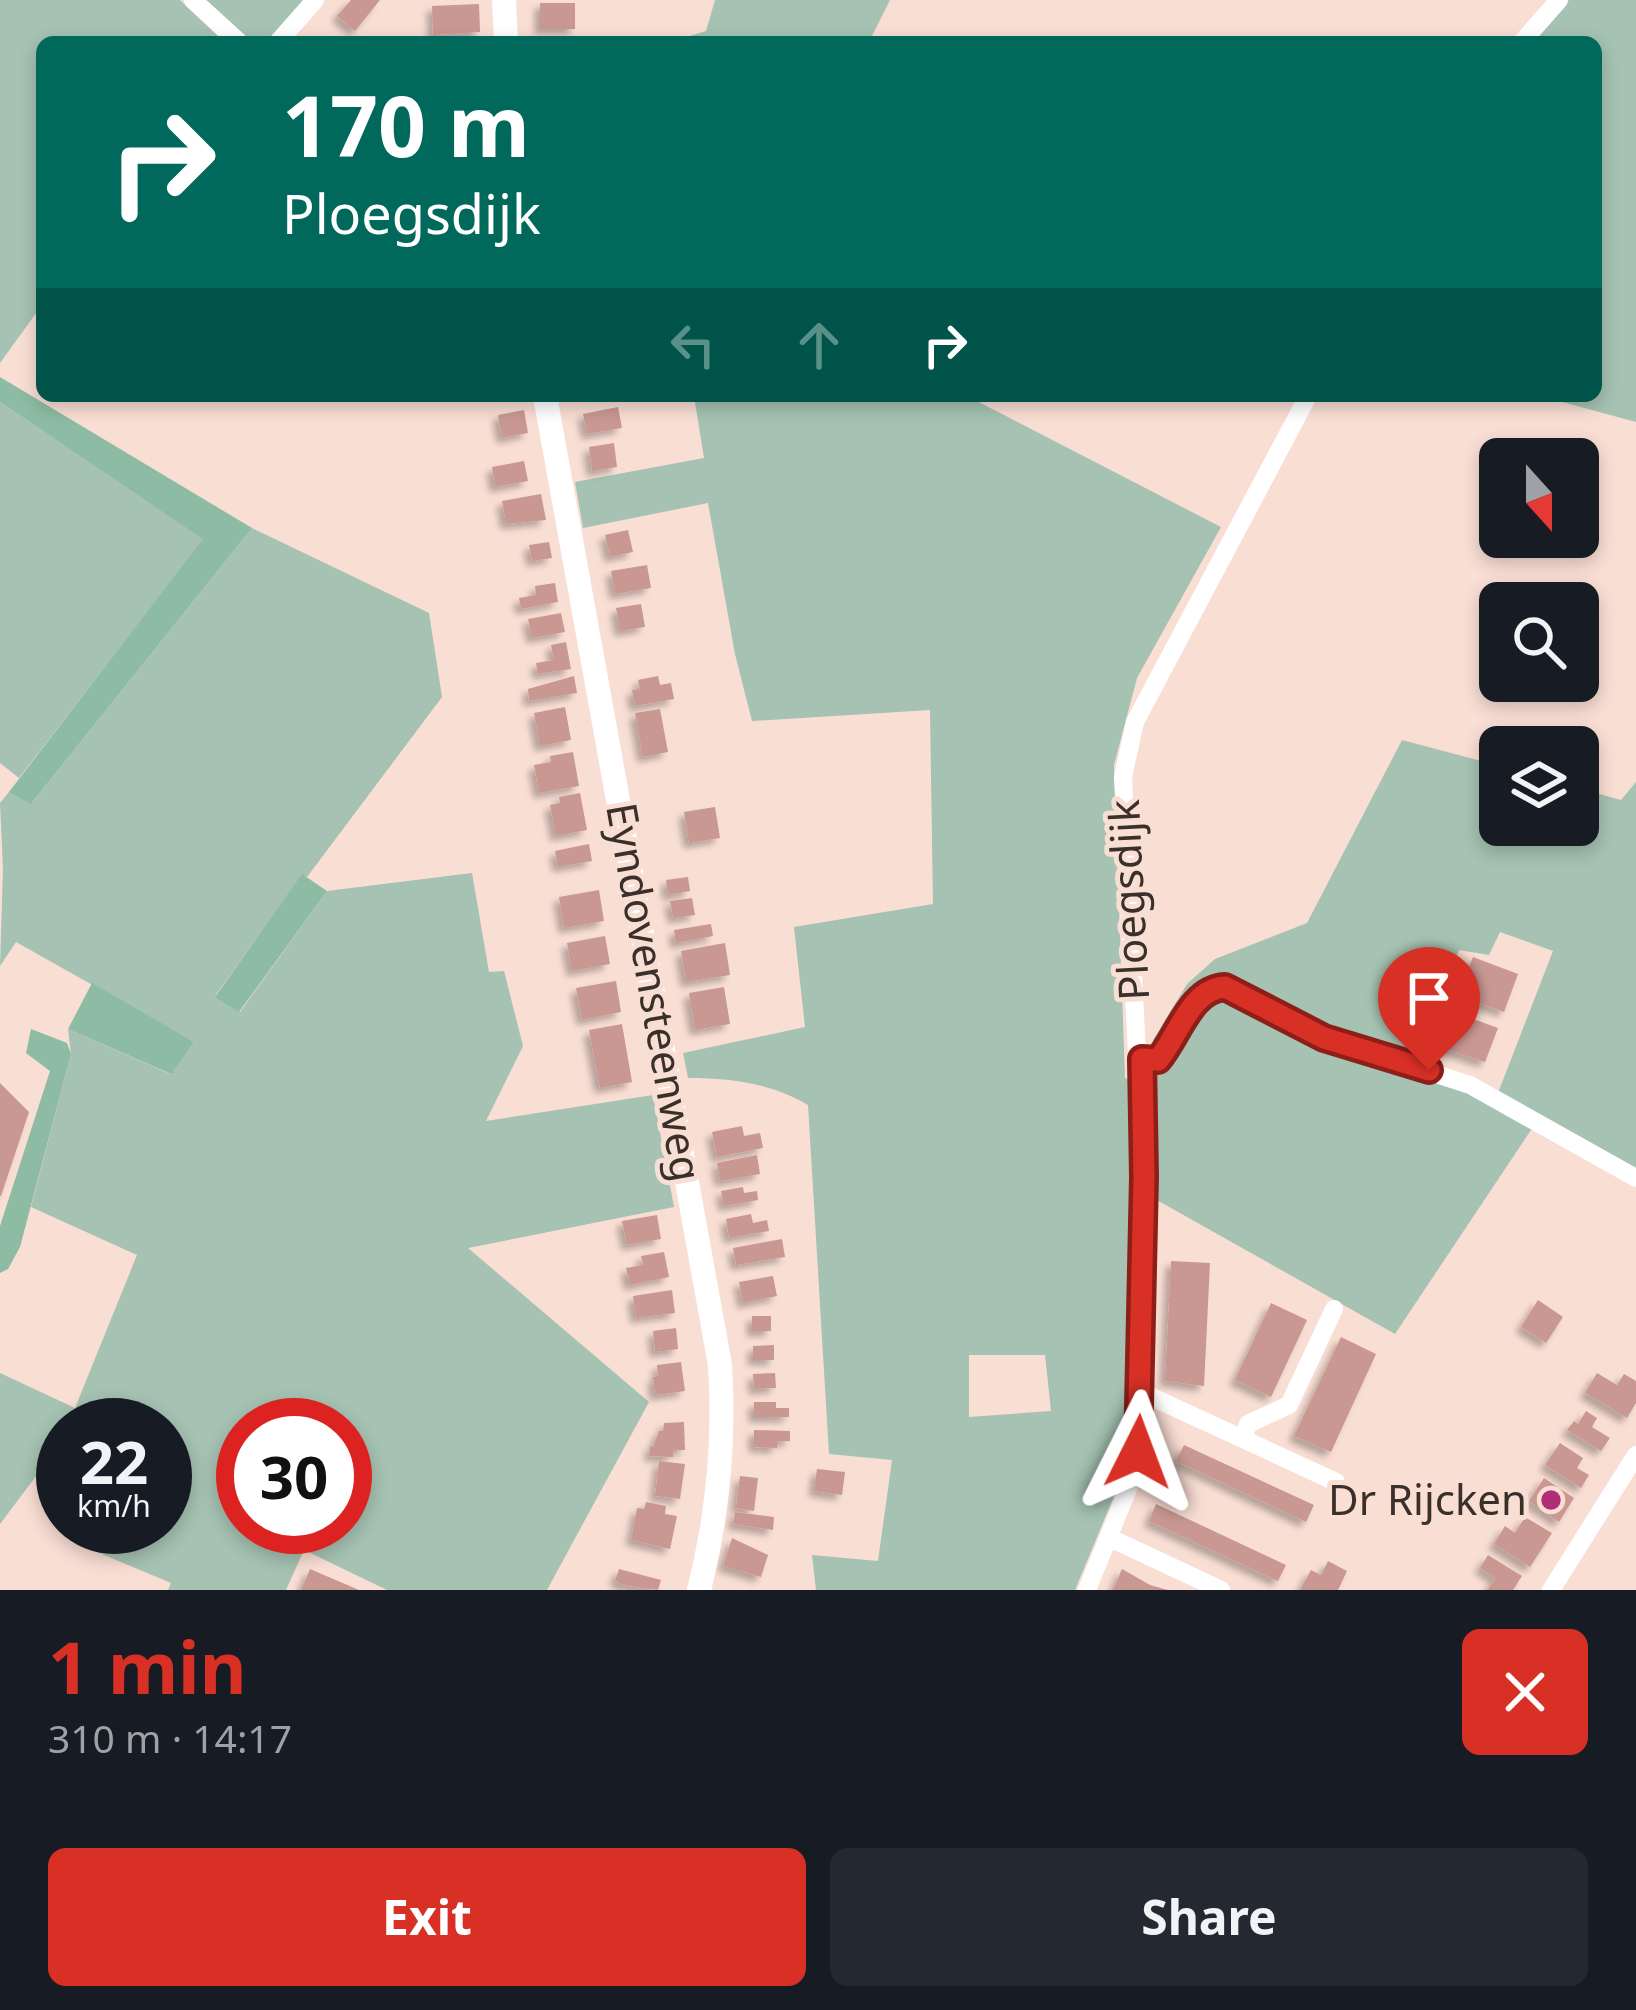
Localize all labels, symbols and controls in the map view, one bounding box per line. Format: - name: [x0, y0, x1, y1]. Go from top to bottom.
- text: 170 m: [282, 67, 530, 182]
- icon: right: [84, 84, 240, 240]
- text: Ploegsdijk: [282, 176, 541, 250]
- icon: left: [660, 312, 726, 378]
- icon: ahead: [786, 312, 852, 378]
- icon: right: [912, 312, 978, 378]
- north arrow: [1479, 438, 1599, 558]
- map controls: [1479, 438, 1599, 846]
- button: search: [1479, 582, 1599, 702]
- button: layers: [1479, 726, 1599, 846]
- street label: Eyndovensteenweg: [594, 798, 717, 1185]
- street label: Ploegsdijk: [1094, 798, 1161, 1002]
- pin: [1378, 947, 1480, 1070]
- icon: arrive: [1396, 965, 1462, 1031]
- position arrow: [1075, 1389, 1201, 1515]
- speed limit sign: 30: [216, 1398, 372, 1554]
- text: 22: [80, 1420, 148, 1502]
- place label: Dr Rijcken: [1328, 1470, 1527, 1527]
- text: km/h: [77, 1485, 151, 1526]
- marker: Dr Rijcken: [1538, 1487, 1564, 1513]
- text: 1 min: [48, 1617, 246, 1715]
- button: close: [1462, 1629, 1588, 1755]
- text: 310 m · 14:17: [48, 1711, 292, 1764]
- button: Exit: [48, 1848, 806, 1986]
- button: Share: [830, 1848, 1588, 1986]

